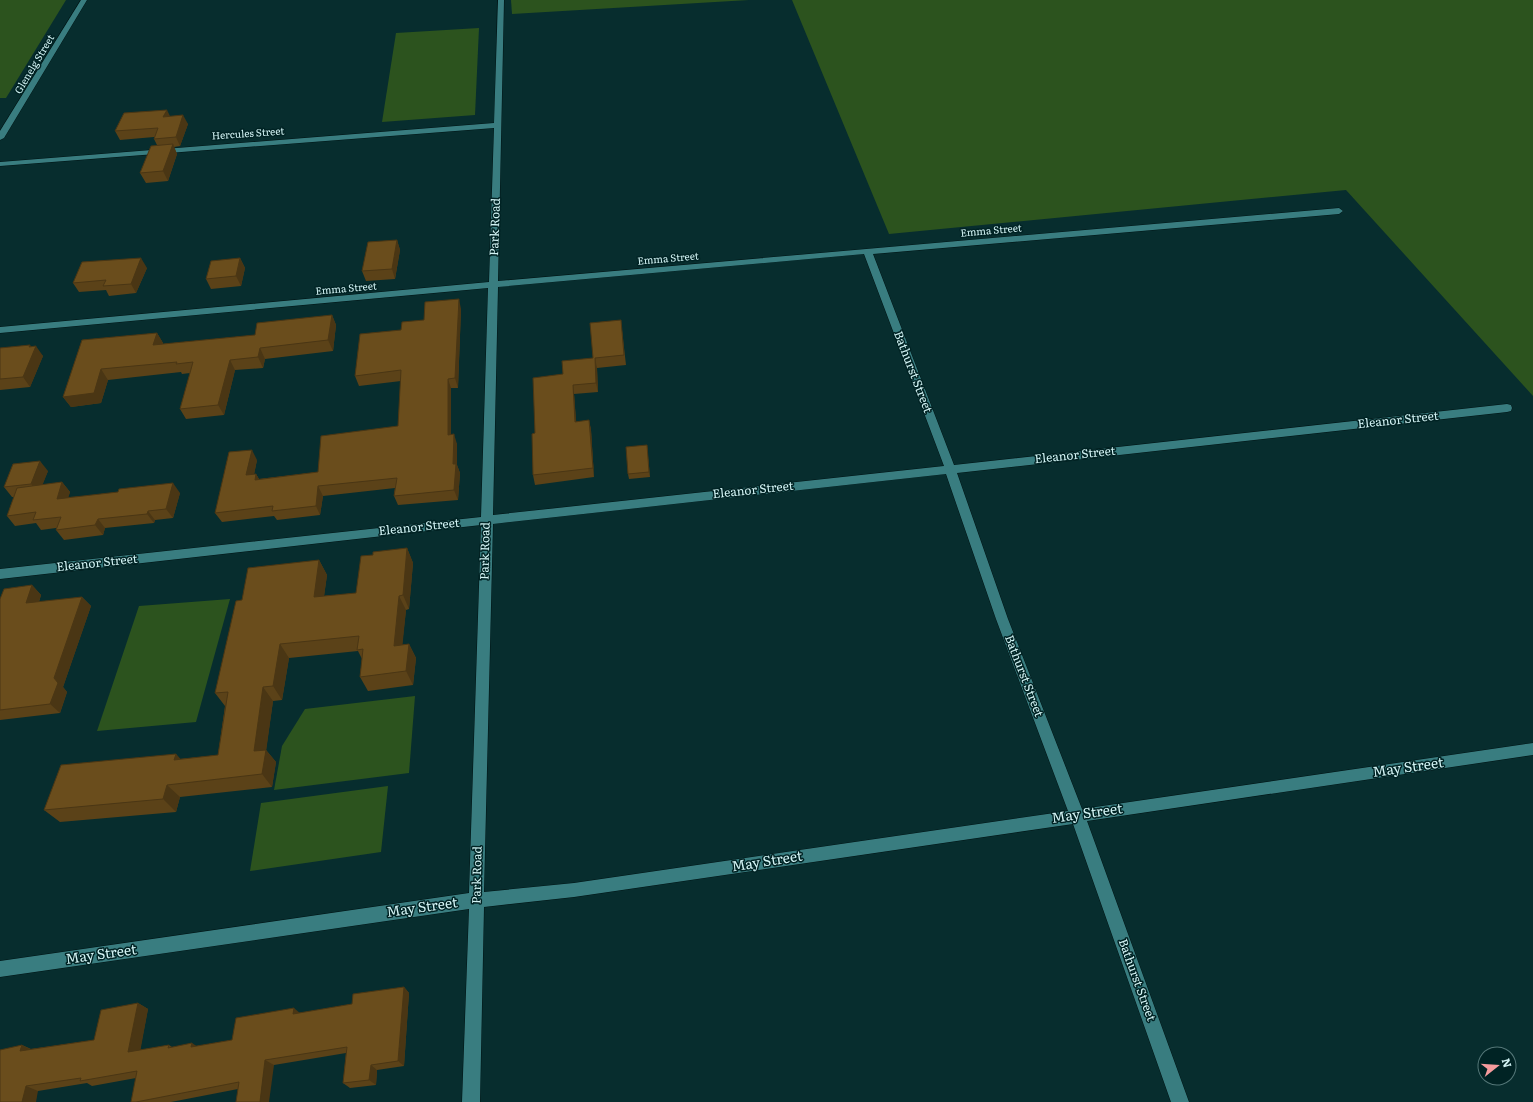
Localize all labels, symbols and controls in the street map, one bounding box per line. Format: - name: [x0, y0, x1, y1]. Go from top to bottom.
- street label: Glenelg Street: [10, 31, 57, 96]
- street label: Hercules Street: [211, 122, 285, 143]
- street label: Park Road: [484, 197, 504, 256]
- street label: Emma Street: [960, 219, 1022, 240]
- street label: Emma Street: [637, 247, 699, 268]
- street label: Emma Street: [315, 277, 377, 298]
- street label: Bathurst Street: [890, 328, 938, 415]
- street label: Eleanor Street: [1357, 406, 1439, 432]
- street label: Eleanor Street: [1034, 441, 1116, 467]
- street label: Eleanor Street: [712, 476, 794, 502]
- street label: Eleanor Street: [378, 513, 460, 539]
- street label: Park Road: [474, 521, 494, 580]
- street label: Eleanor Street: [56, 549, 138, 575]
- street label: Bathurst Street: [1001, 632, 1049, 719]
- street label: May Street: [1371, 751, 1445, 781]
- street label: May Street: [1050, 797, 1124, 827]
- street label: May Street: [730, 844, 804, 875]
- street label: Park Road: [466, 845, 486, 904]
- street label: May Street: [385, 891, 459, 921]
- street label: Bathurst Street: [1115, 936, 1161, 1024]
- street label: May Street: [64, 938, 138, 968]
- north arrow: [1477, 1046, 1517, 1086]
- text: N: [1499, 1056, 1517, 1070]

